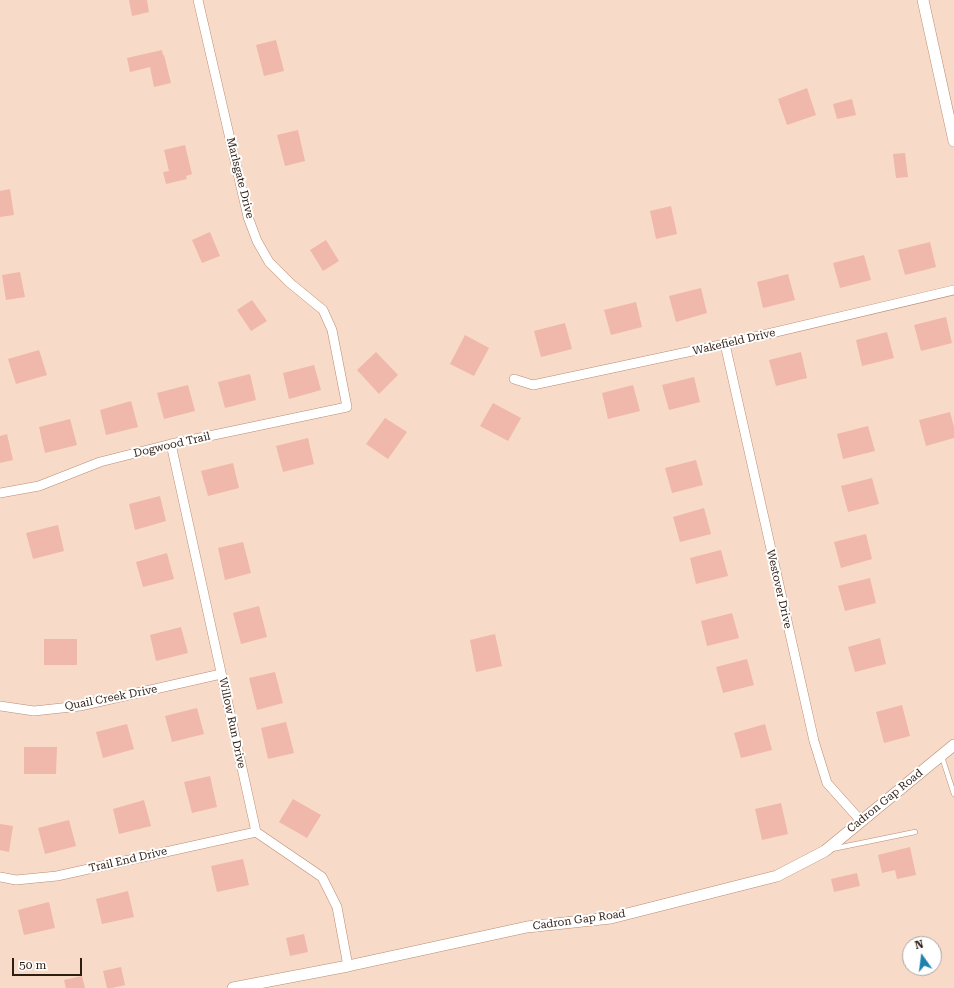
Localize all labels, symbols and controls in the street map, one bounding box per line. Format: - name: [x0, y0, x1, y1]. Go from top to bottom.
- street label: Marlsgate Drive: [224, 136, 256, 220]
- street label: Wakefield Drive: [691, 326, 777, 358]
- street label: Dogwood Trail: [132, 430, 212, 460]
- street label: Westover Drive: [763, 548, 795, 630]
- street label: Willow Run Drive: [216, 676, 248, 770]
- street label: Quail Creek Drive: [64, 683, 158, 713]
- street label: Cadron Gap Road: [845, 766, 925, 836]
- street label: Trail End Drive: [88, 845, 168, 875]
- street label: Cadron Gap Road: [532, 907, 626, 933]
- north arrow: [902, 936, 942, 976]
- text: N: [914, 938, 925, 952]
- scale bar: [14, 950, 84, 976]
- text: 50 m: [19, 958, 46, 972]

